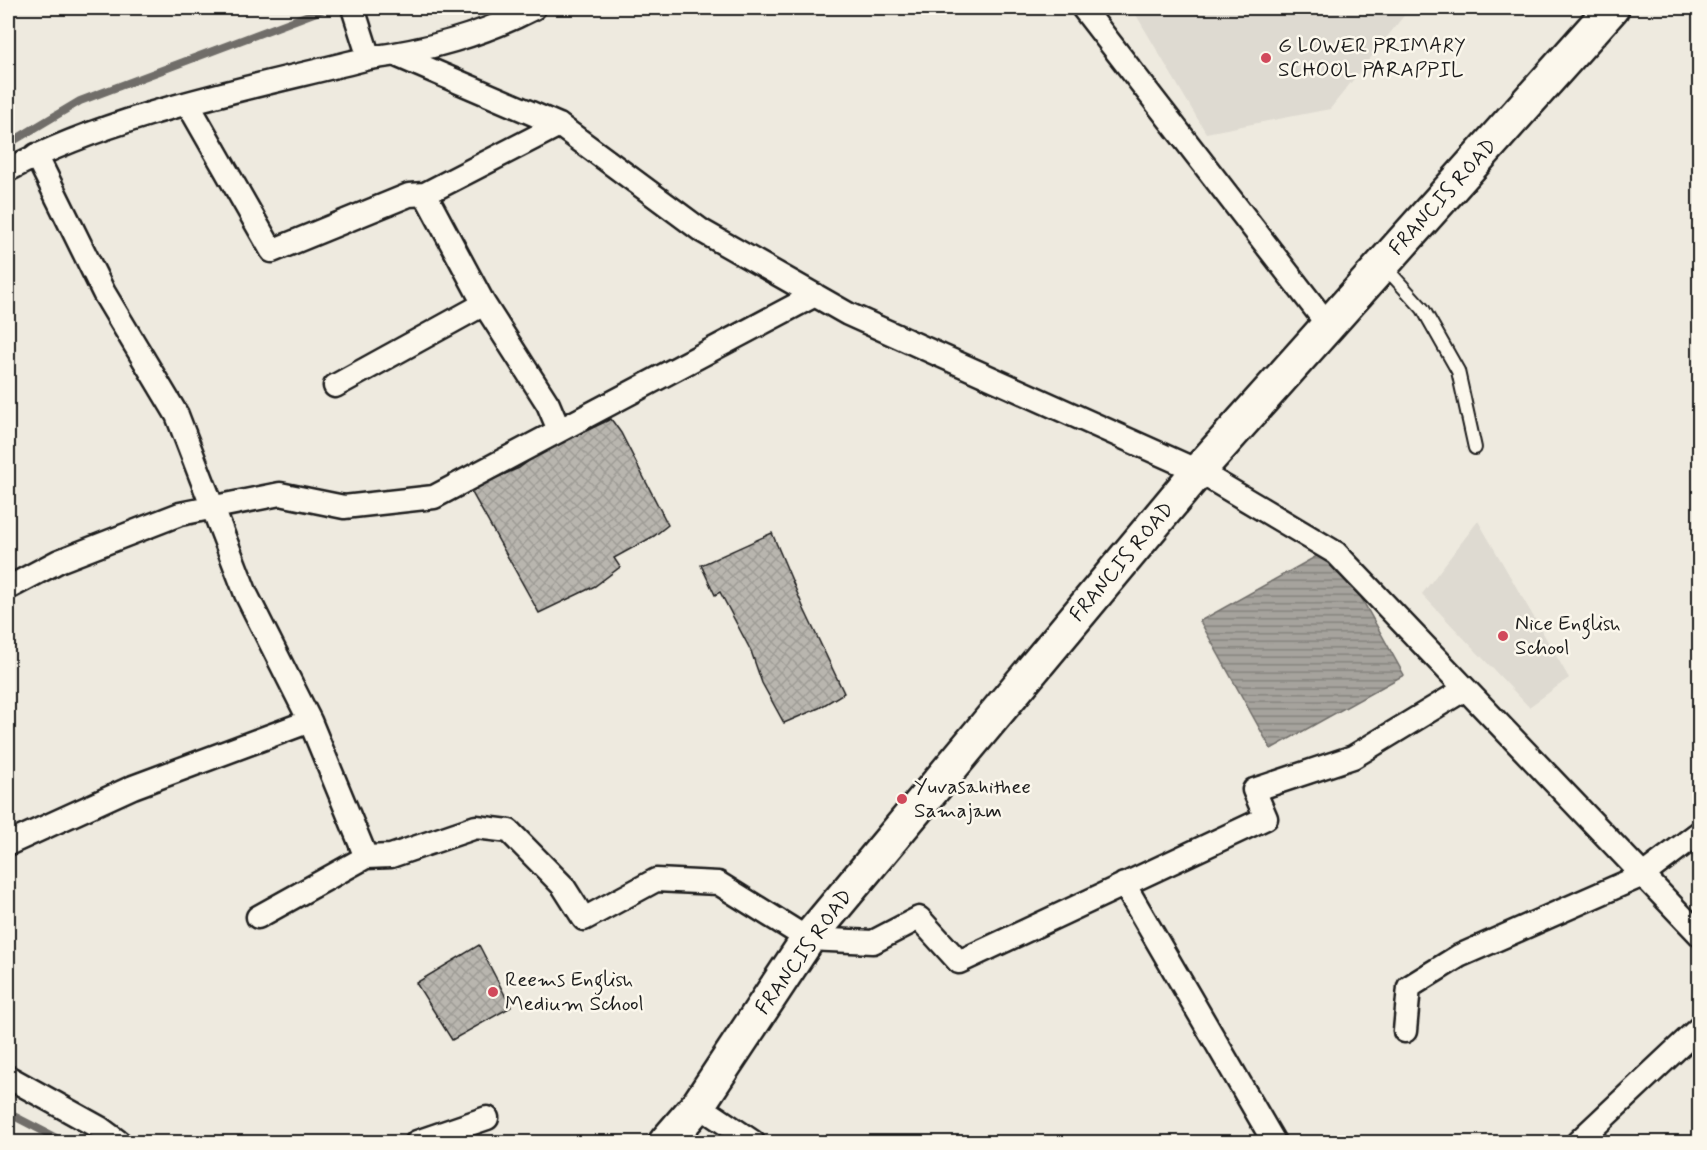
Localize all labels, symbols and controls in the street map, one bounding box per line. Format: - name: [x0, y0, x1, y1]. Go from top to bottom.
- place label: G LOWER PRIMARY SCHOOL PARAPPIL: [1278, 32, 1466, 84]
- marker: G LOWER PRIMARY SCHOOL PARAPPIL: [1259, 51, 1273, 65]
- street label: FRANCIS ROAD: [1383, 132, 1503, 262]
- street label: FRANCIS ROAD: [1063, 496, 1181, 628]
- place label: Nice English School: [1515, 610, 1621, 662]
- marker: Nice English School: [1496, 629, 1510, 643]
- place label: Yuvasahithee Samajam: [914, 773, 1031, 825]
- marker: Yuvasahithee Samajam: [895, 792, 909, 806]
- street label: FRANCIS ROAD: [749, 884, 859, 1020]
- place label: Reems English Medium School: [505, 966, 644, 1018]
- marker: Reems English Medium School: [486, 985, 500, 999]

